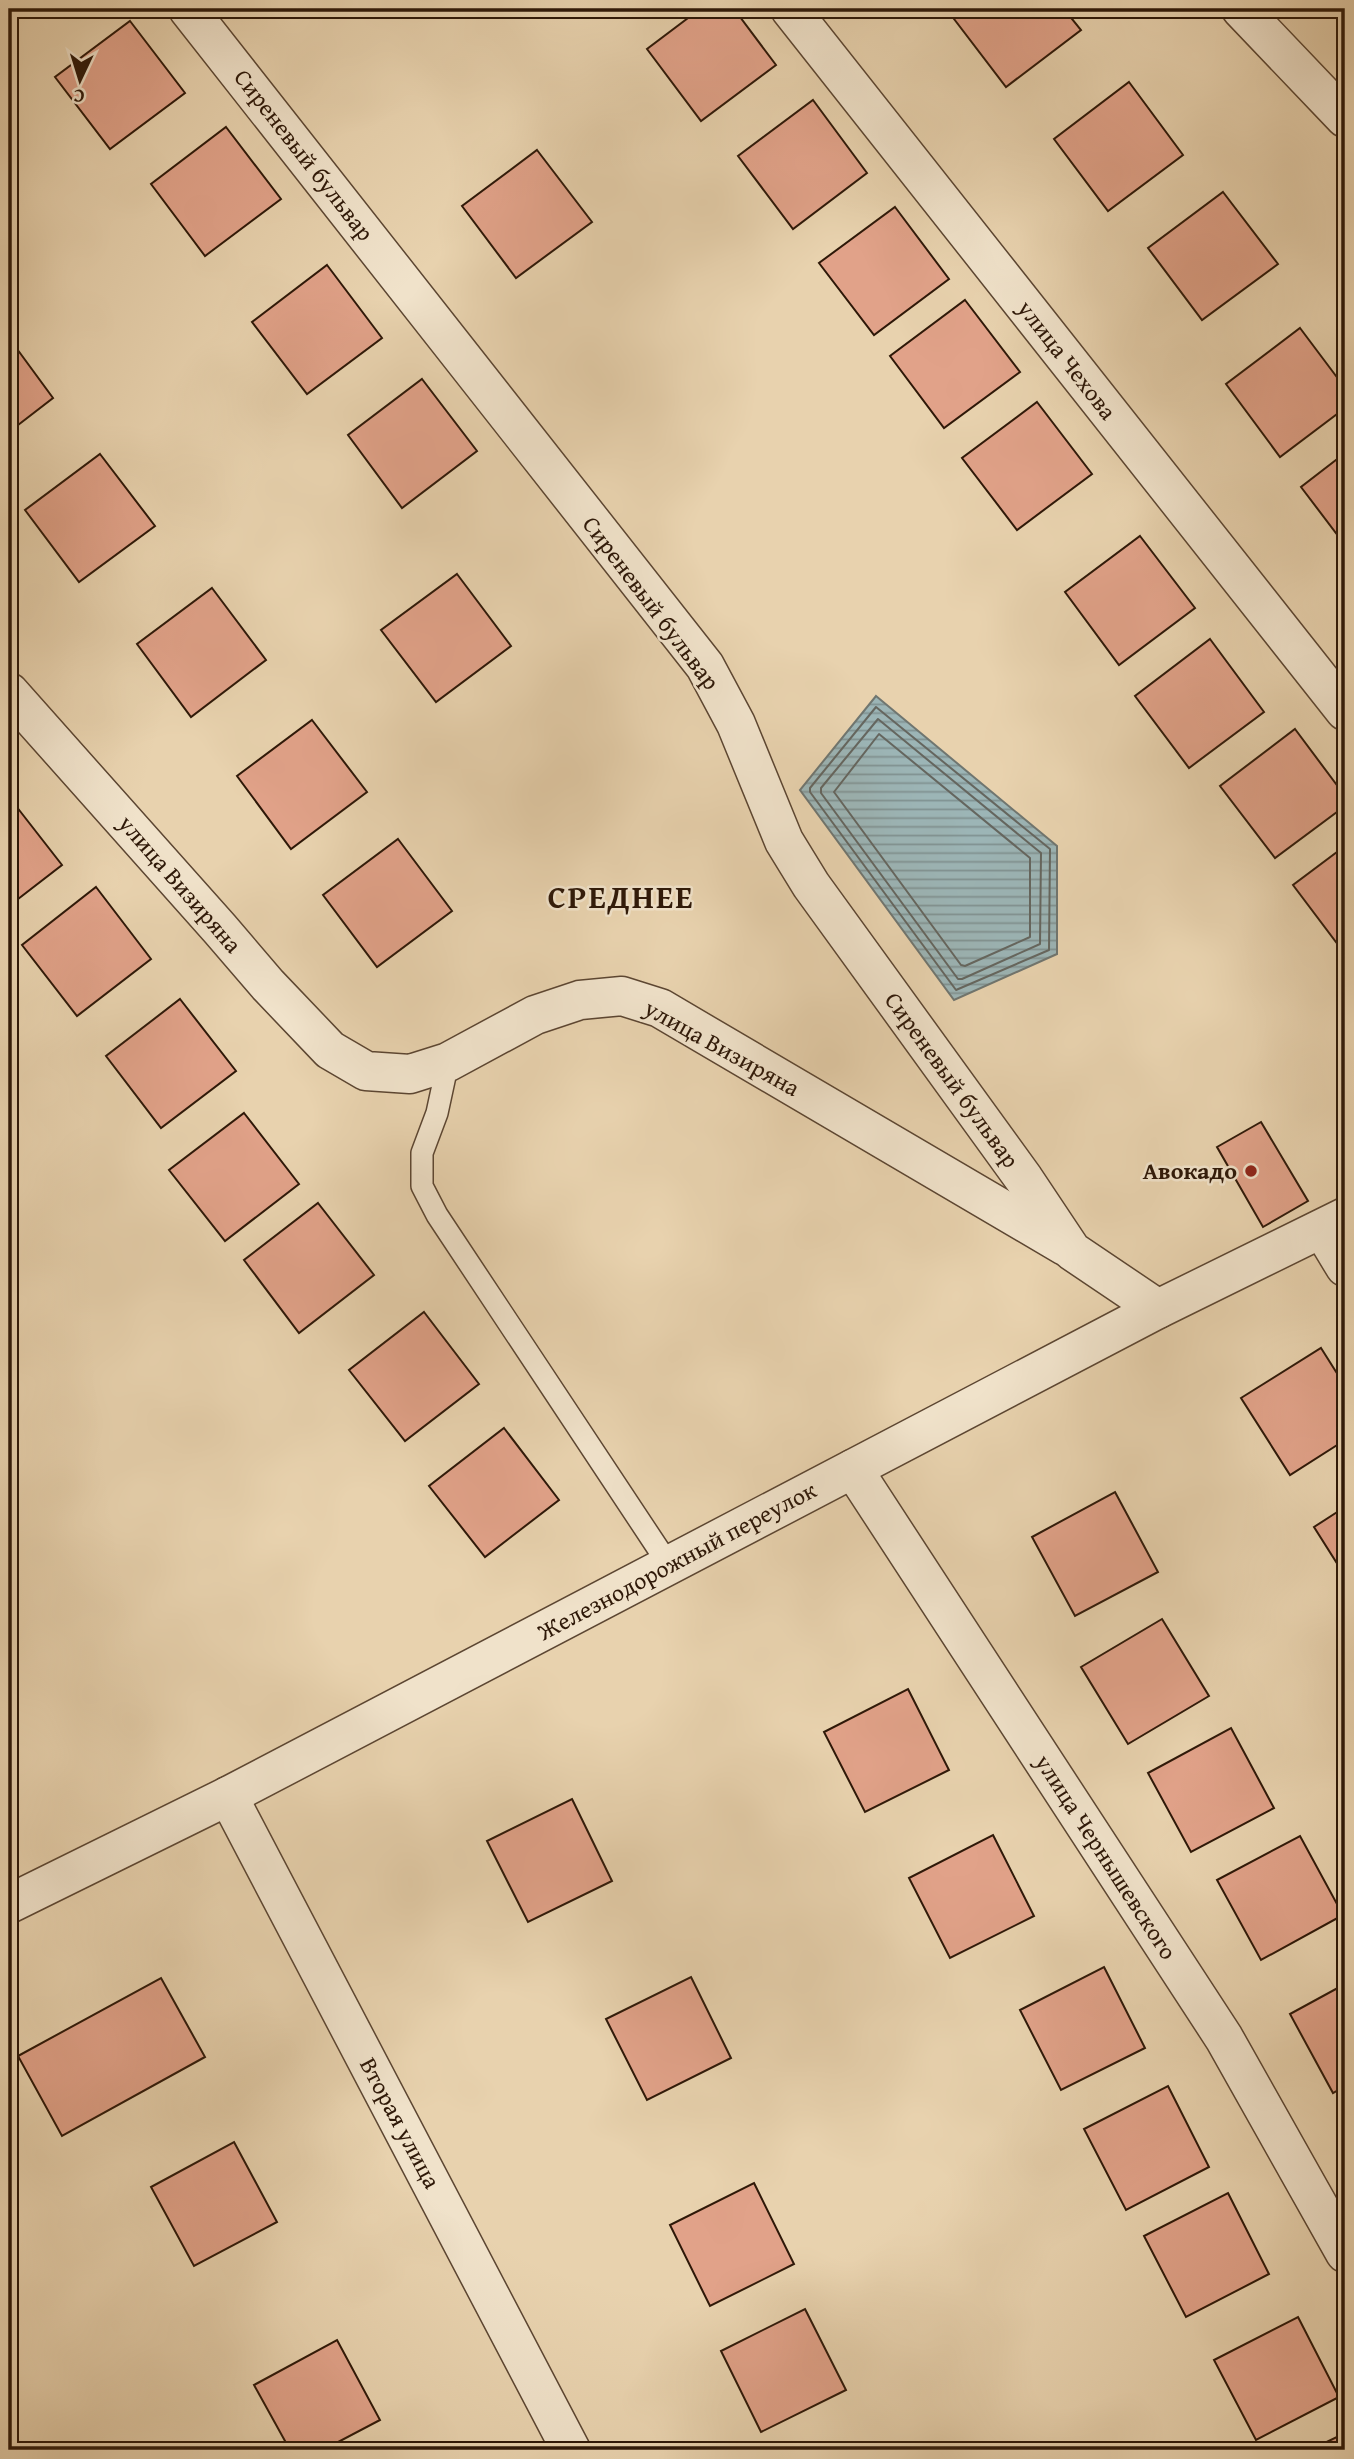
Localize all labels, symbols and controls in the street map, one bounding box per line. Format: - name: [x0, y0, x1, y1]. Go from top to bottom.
- north arrow: [46, 46, 116, 116]
- street label: Сиреневый бульвар: [226, 61, 383, 248]
- text: С: [72, 83, 85, 111]
- street label: улица Чехова: [1009, 292, 1126, 427]
- street label: Сиреневый бульвар: [574, 508, 729, 697]
- street label: улица Визиряна: [110, 806, 251, 961]
- district label: СРЕДНЕЕ: [548, 873, 694, 920]
- street label: Сиреневый бульвар: [877, 985, 1028, 1175]
- street label: улица Визиряна: [637, 990, 807, 1105]
- place label: Авокадо: [1143, 1153, 1237, 1188]
- marker: Авокадо: [1243, 1163, 1259, 1179]
- street label: Железнодорожный переулок: [530, 1472, 823, 1650]
- street label: улица Чернышевского: [1026, 1746, 1186, 1966]
- street label: Вторая улица: [351, 2051, 450, 2195]

